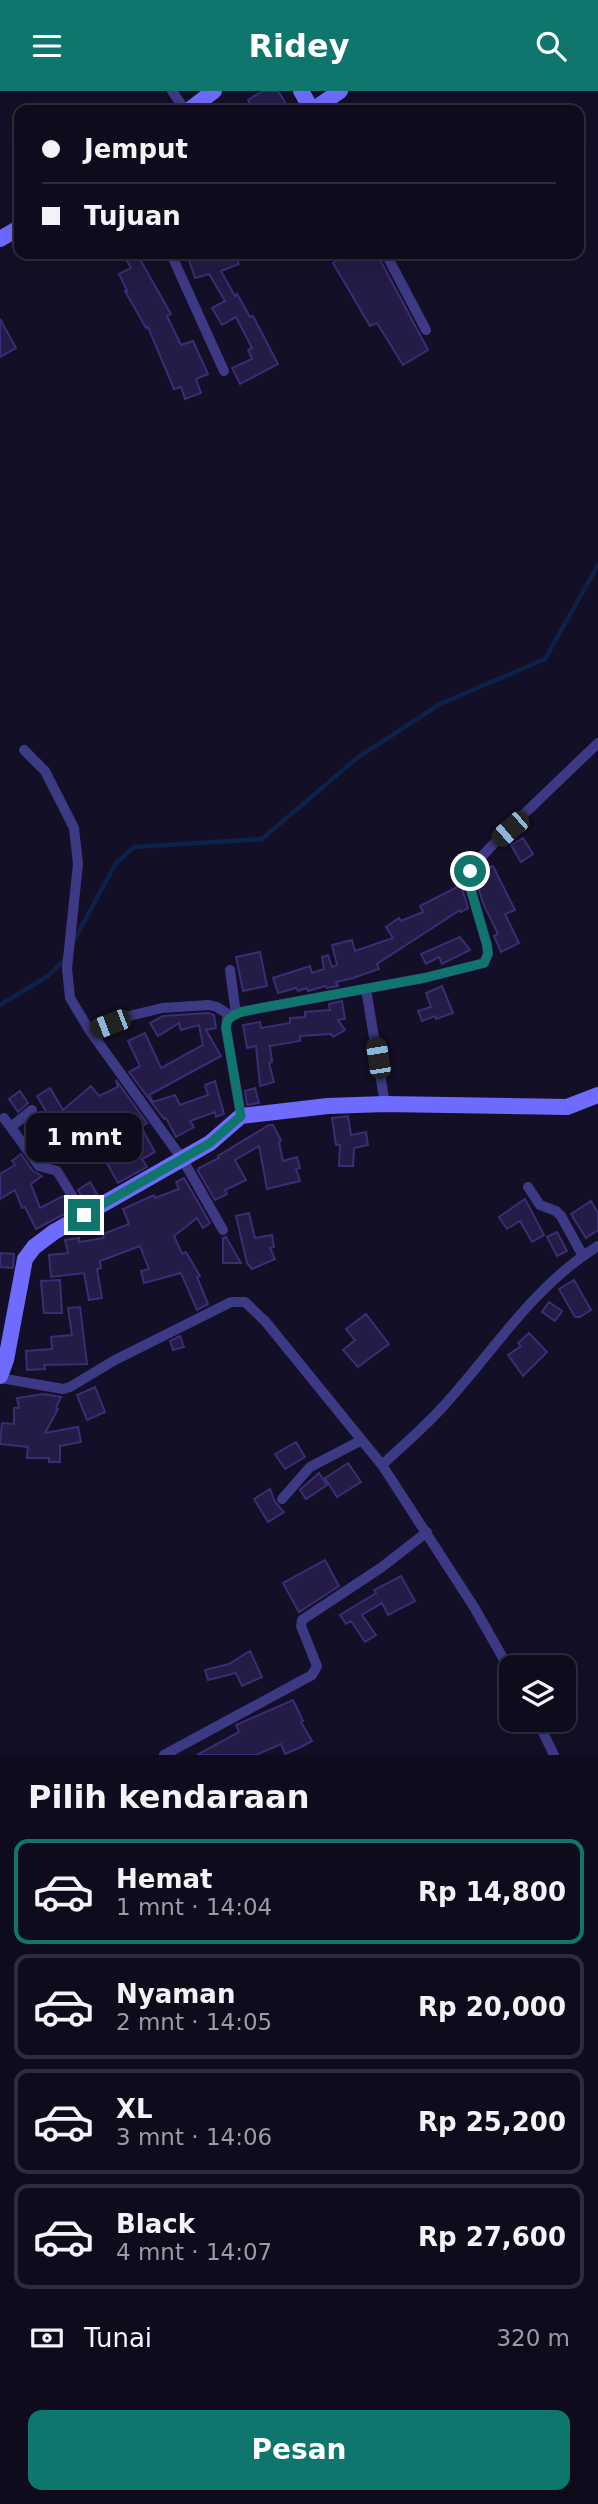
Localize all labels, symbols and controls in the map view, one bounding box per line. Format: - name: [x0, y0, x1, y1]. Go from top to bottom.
- icon: menu: [28, 27, 66, 65]
- text: Ridey: [248, 27, 350, 65]
- icon: search: [532, 27, 570, 65]
- text: Jemput: [84, 134, 188, 164]
- text: Tujuan: [84, 201, 181, 231]
- car: [488, 807, 533, 851]
- route start: [454, 855, 486, 887]
- car: [87, 1007, 134, 1041]
- car: [365, 1036, 392, 1080]
- callout: 1 mnt: [26, 1114, 142, 1163]
- text: 1 mnt: [46, 1124, 122, 1150]
- route end: [68, 1199, 100, 1231]
- map controls: [499, 1655, 576, 1732]
- button: layers: [499, 1655, 576, 1732]
- text: Pilih kendaraan: [28, 1778, 309, 1816]
- icon: car: [32, 1860, 95, 1923]
- text: Hemat: [116, 1864, 212, 1894]
- text: Rp 14,800: [418, 1877, 566, 1907]
- text: 1 mnt · 14:04: [116, 1894, 272, 1920]
- icon: car: [32, 1975, 95, 2038]
- text: Nyaman: [116, 1979, 235, 2009]
- text: Rp 20,000: [418, 1992, 566, 2022]
- text: 2 mnt · 14:05: [116, 2009, 272, 2035]
- icon: car: [32, 2090, 95, 2153]
- text: XL: [116, 2094, 153, 2124]
- text: Rp 25,200: [418, 2107, 566, 2137]
- text: 3 mnt · 14:06: [116, 2124, 272, 2150]
- icon: car: [32, 2205, 95, 2268]
- text: Black: [116, 2209, 195, 2239]
- text: Rp 27,600: [418, 2222, 566, 2252]
- text: 4 mnt · 14:07: [116, 2239, 272, 2265]
- icon: cash: [28, 2319, 66, 2357]
- text: Tunai: [84, 2323, 152, 2353]
- text: 320 m: [496, 2325, 570, 2351]
- button: Pesan: [28, 2410, 570, 2490]

